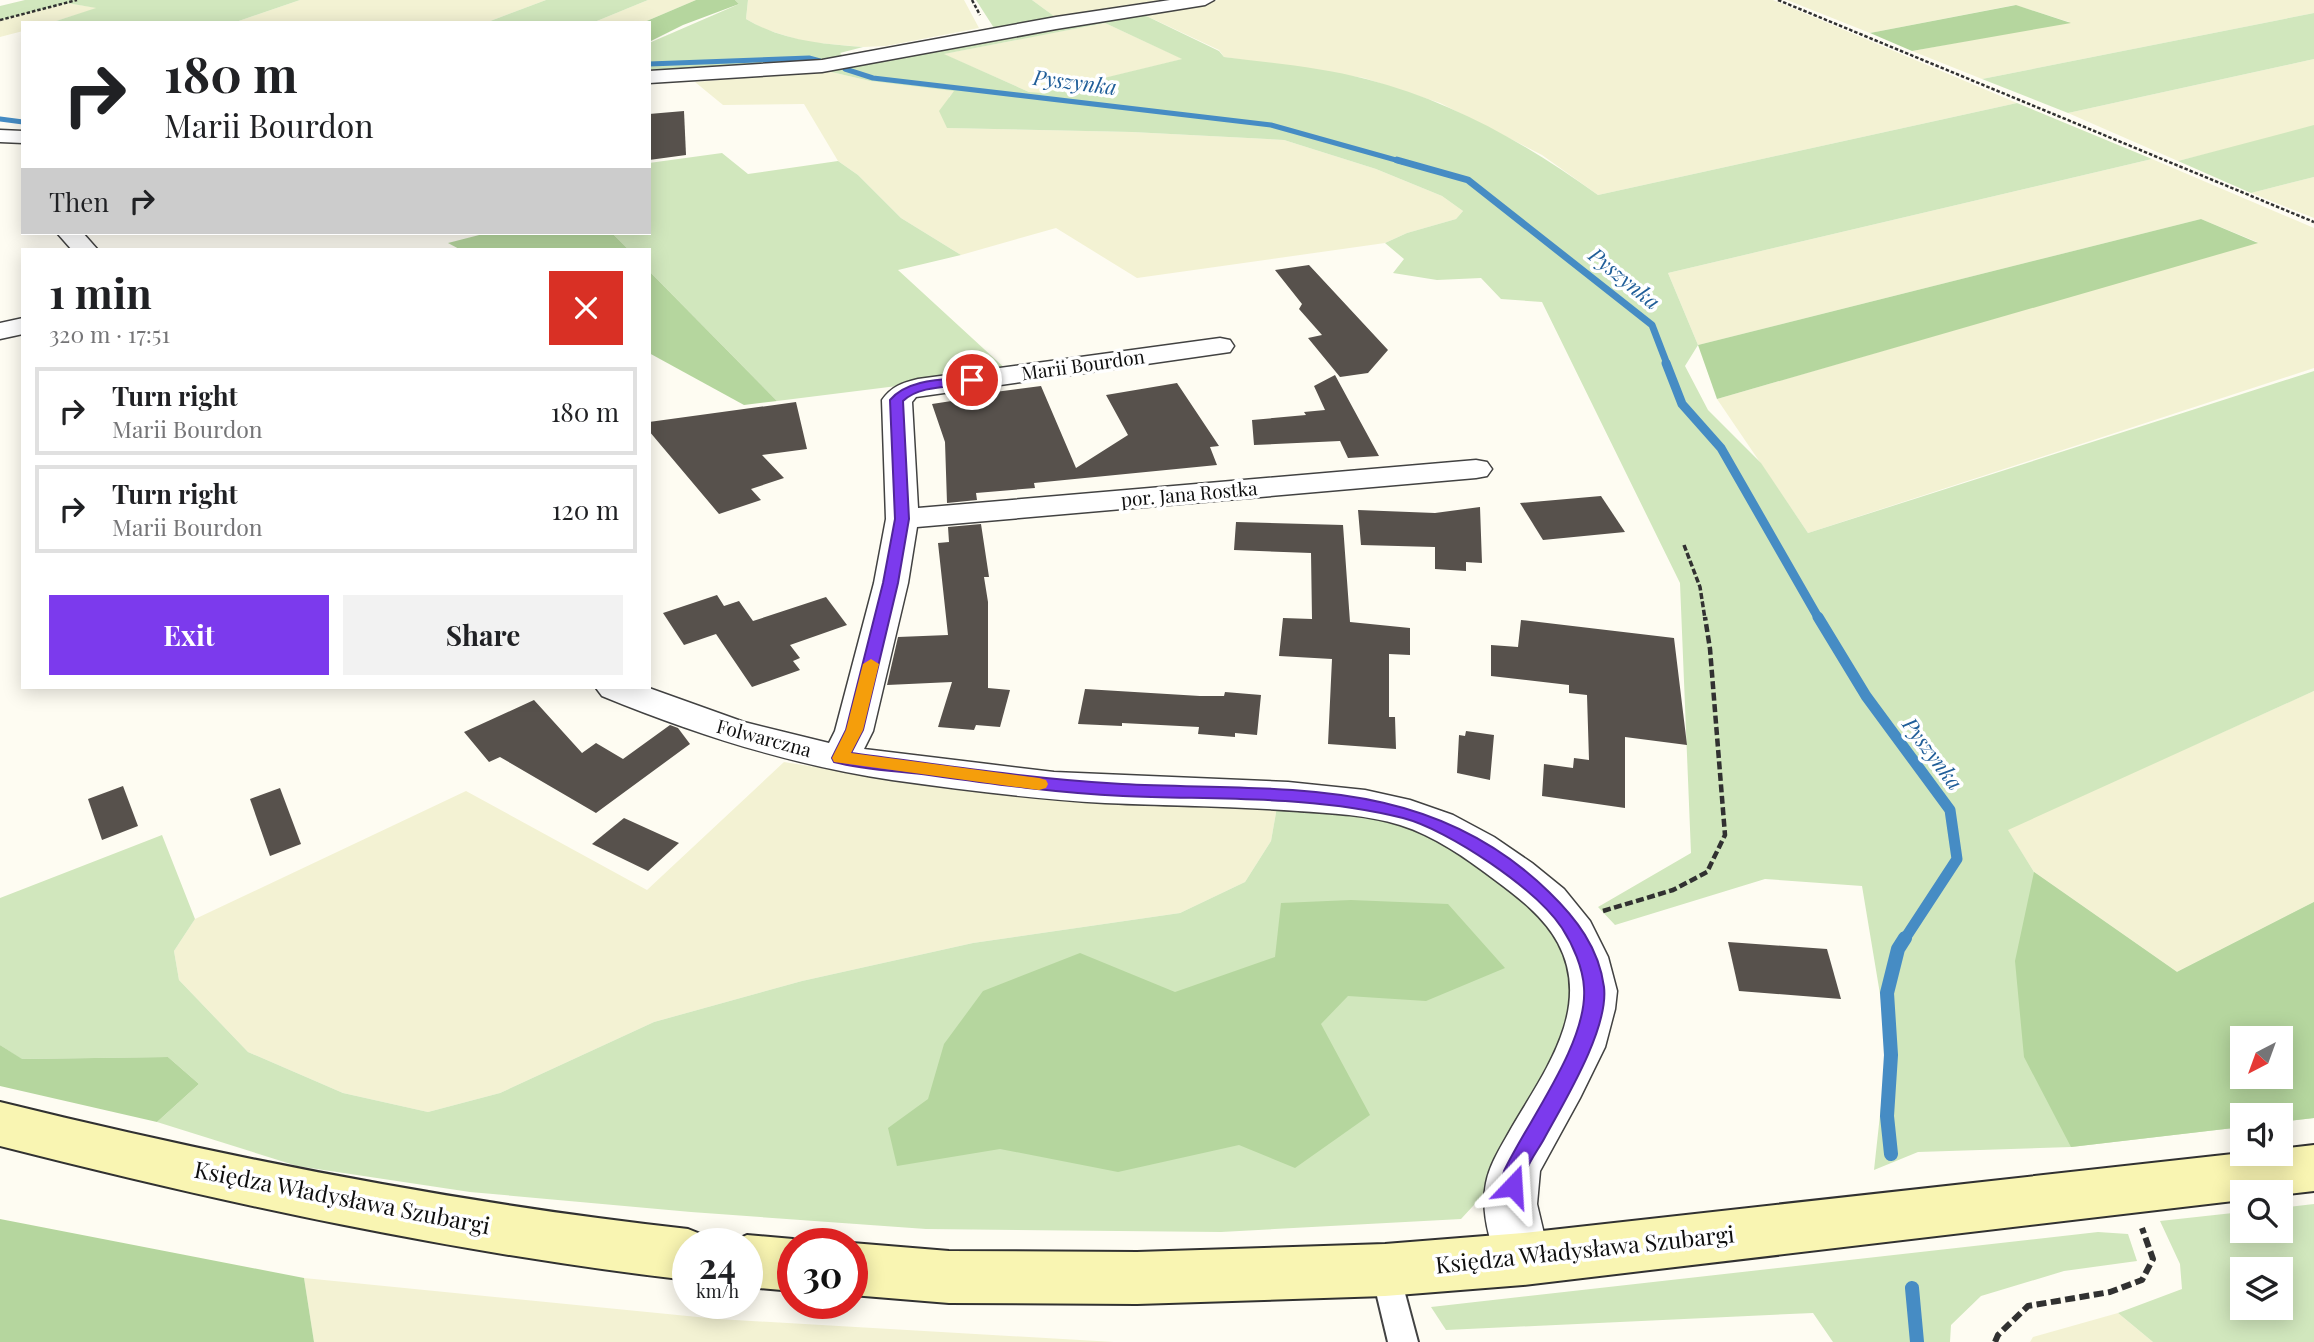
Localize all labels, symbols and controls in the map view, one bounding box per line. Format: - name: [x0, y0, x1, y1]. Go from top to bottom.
- text: 180 m: [164, 40, 298, 105]
- icon: right: [49, 49, 140, 140]
- water label: Pyszynka: [1031, 62, 1119, 100]
- text: Marii Bourdon: [164, 103, 374, 146]
- icon: right: [123, 182, 161, 220]
- text: Then: [49, 184, 109, 219]
- water label: Pyszynka: [1583, 240, 1667, 315]
- text: 1 min: [49, 264, 152, 320]
- button: close: [549, 271, 623, 345]
- text: 320 m · 17:51: [49, 318, 170, 349]
- street label: Marii Bourdon: [1019, 342, 1147, 386]
- pin: [942, 350, 1002, 410]
- icon: arrive: [953, 361, 991, 399]
- text: Turn right: [112, 378, 238, 413]
- icon: right: [53, 392, 91, 430]
- text: 180 m: [551, 394, 619, 429]
- text: Marii Bourdon: [112, 413, 263, 444]
- street label: por. Jana Rostka: [1120, 474, 1259, 512]
- text: Turn right: [112, 476, 238, 511]
- icon: right: [53, 490, 91, 528]
- text: 120 m: [552, 492, 619, 527]
- text: Marii Bourdon: [112, 511, 263, 542]
- button: Exit: [49, 595, 329, 675]
- button: Share: [343, 595, 623, 675]
- water label: Pyszynka: [1897, 710, 1970, 795]
- street label: Folwarczna: [714, 712, 815, 762]
- north arrow: [2230, 1026, 2292, 1088]
- map controls: [2230, 1026, 2293, 1320]
- button: sound: [2230, 1103, 2293, 1166]
- position arrow: [1476, 1149, 1550, 1223]
- street label: Księdza Władysława Szubargi: [192, 1153, 493, 1240]
- button: search: [2230, 1180, 2293, 1243]
- street label: Księdza Władysława Szubargi: [1434, 1217, 1736, 1280]
- speed limit sign: 30: [777, 1228, 868, 1319]
- text: 24: [699, 1241, 736, 1288]
- button: layers: [2230, 1257, 2293, 1320]
- text: km/h: [696, 1279, 739, 1303]

